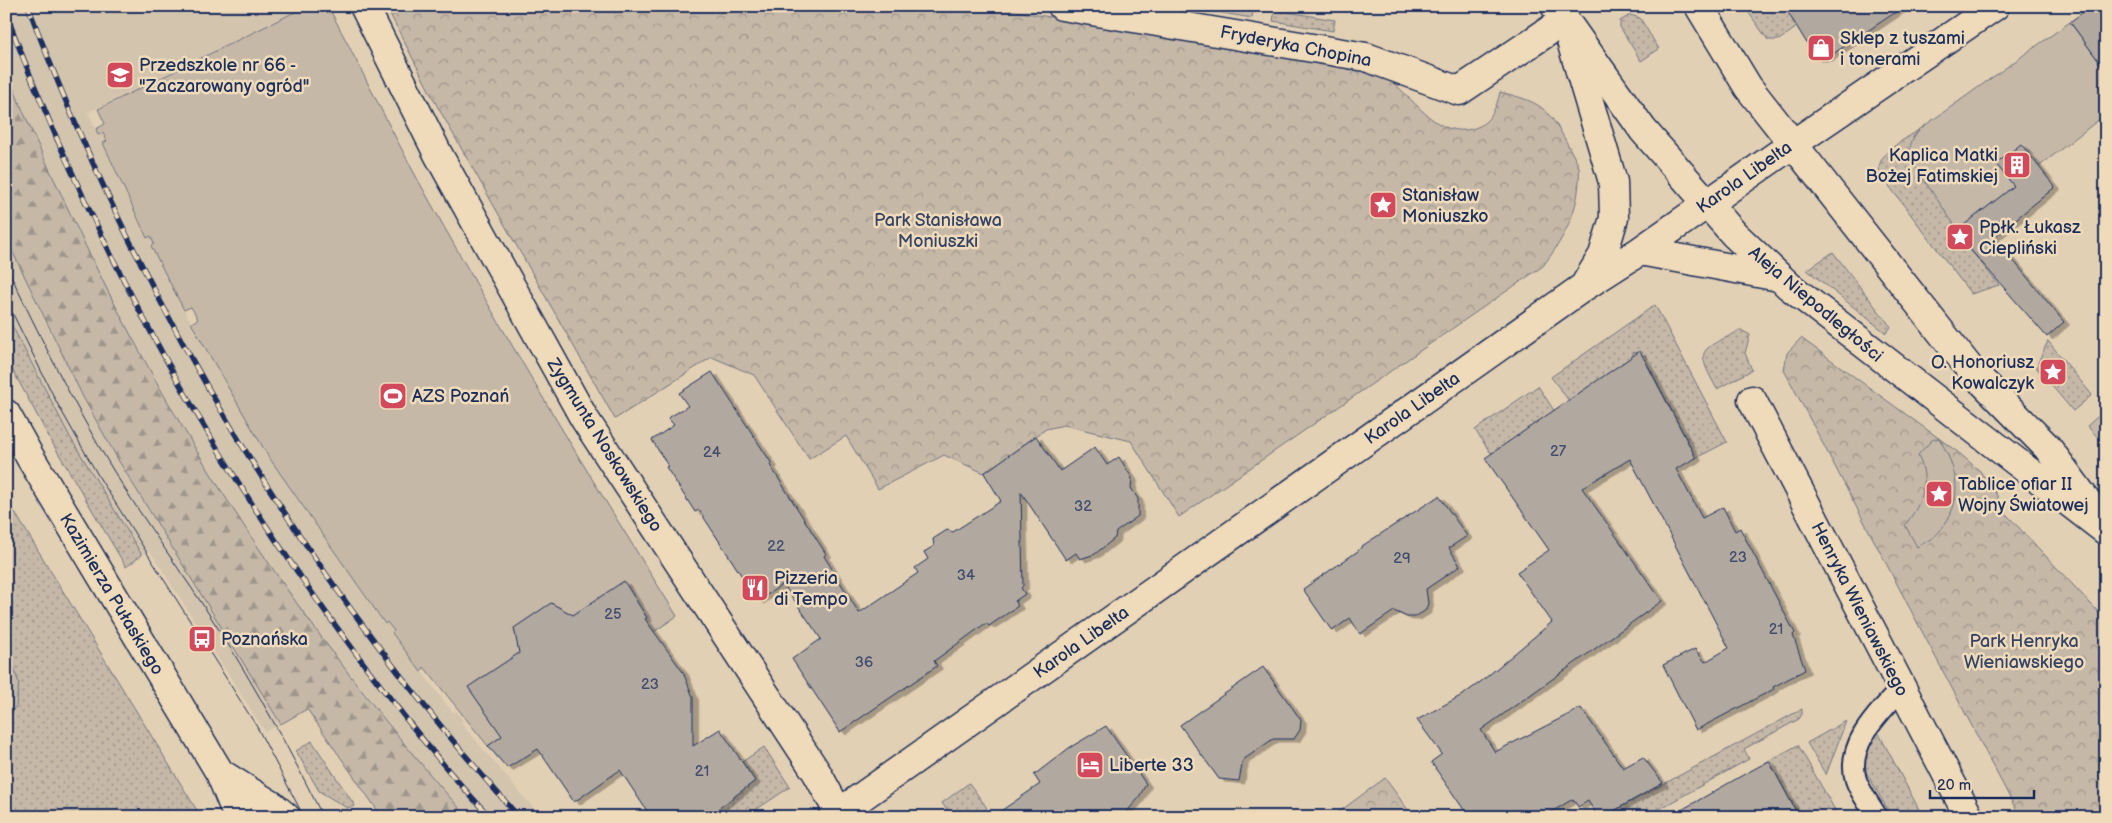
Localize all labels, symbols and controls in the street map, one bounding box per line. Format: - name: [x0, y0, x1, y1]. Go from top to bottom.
- street label: Fryderyka Chopina: [1218, 22, 1373, 71]
- place label: Sklep z tuszami i tonerami: [1840, 28, 1965, 70]
- shop icon: Sklep z tuszami i tonerami: [1806, 33, 1836, 63]
- place label: Przedszkole nr 66 - "Zaczarowany ogród": [139, 55, 310, 97]
- school or university icon: Przedszkole nr 66 - "Zaczarowany ogród": [105, 60, 135, 90]
- street label: Karola Libelta: [1693, 137, 1796, 218]
- place label: Kaplica Matki Bożej Fatimskiej: [1866, 145, 1998, 187]
- building icon: Kaplica Matki Bożej Fatimskiej: [2002, 150, 2032, 180]
- place label: Stanisław Moniuszko: [1402, 185, 1488, 227]
- place icon: Stanisław Moniuszko: [1368, 190, 1398, 220]
- park label: Park Stanisława Moniuszki: [874, 210, 1002, 252]
- place label: Ppłk. Łukasz Ciepliński: [1979, 217, 2081, 259]
- place icon: Ppłk. Łukasz Ciepliński: [1945, 222, 1975, 252]
- street label: Aleja Niepodległości: [1744, 242, 1887, 367]
- place label: O. Honoriusz Kowalczyk: [1931, 352, 2034, 394]
- street label: Zygmunta Noskowskiego: [542, 354, 667, 536]
- place icon: O. Honoriusz Kowalczyk: [2038, 357, 2068, 387]
- street label: Karola Libelta: [1361, 368, 1464, 449]
- sports icon: AZS Poznań: [378, 381, 408, 411]
- place label: AZS Poznań: [412, 386, 509, 407]
- house number: 27: [1550, 442, 1567, 461]
- house number: 24: [703, 443, 721, 462]
- place label: Tablice ofiar II Wojny Światowej: [1958, 474, 2089, 516]
- place icon: Tablice ofiar II Wojny Światowej: [1924, 479, 1954, 509]
- house number: 32: [1074, 497, 1092, 516]
- street label: Kazimierza Pułaskiego: [55, 510, 168, 679]
- street label: Henryka Wieniawskiego: [1806, 519, 1913, 700]
- house number: 22: [767, 537, 785, 556]
- house number: 23: [1729, 548, 1747, 567]
- house number: 29: [1393, 549, 1411, 568]
- house number: 34: [957, 566, 975, 585]
- place label: Pizzeria di Tempo: [774, 568, 848, 610]
- restaurant icon: Pizzeria di Tempo: [740, 573, 770, 603]
- street label: Karola Libelta: [1030, 602, 1133, 683]
- house number: 25: [604, 605, 622, 624]
- house number: 21: [1769, 620, 1783, 639]
- bus stop icon: Poznańska: [187, 624, 217, 654]
- place label: Poznańska: [221, 629, 308, 650]
- park label: Park Henryka Wieniawskiego: [1964, 631, 2084, 673]
- house number: 36: [855, 653, 873, 672]
- house number: 23: [641, 675, 659, 694]
- hotel icon: Liberte 33: [1075, 750, 1105, 780]
- place label: Liberte 33: [1109, 755, 1194, 776]
- house number: 21: [695, 762, 709, 781]
- scale bar: [1930, 768, 2033, 800]
- text: 20 m: [1937, 776, 1971, 795]

